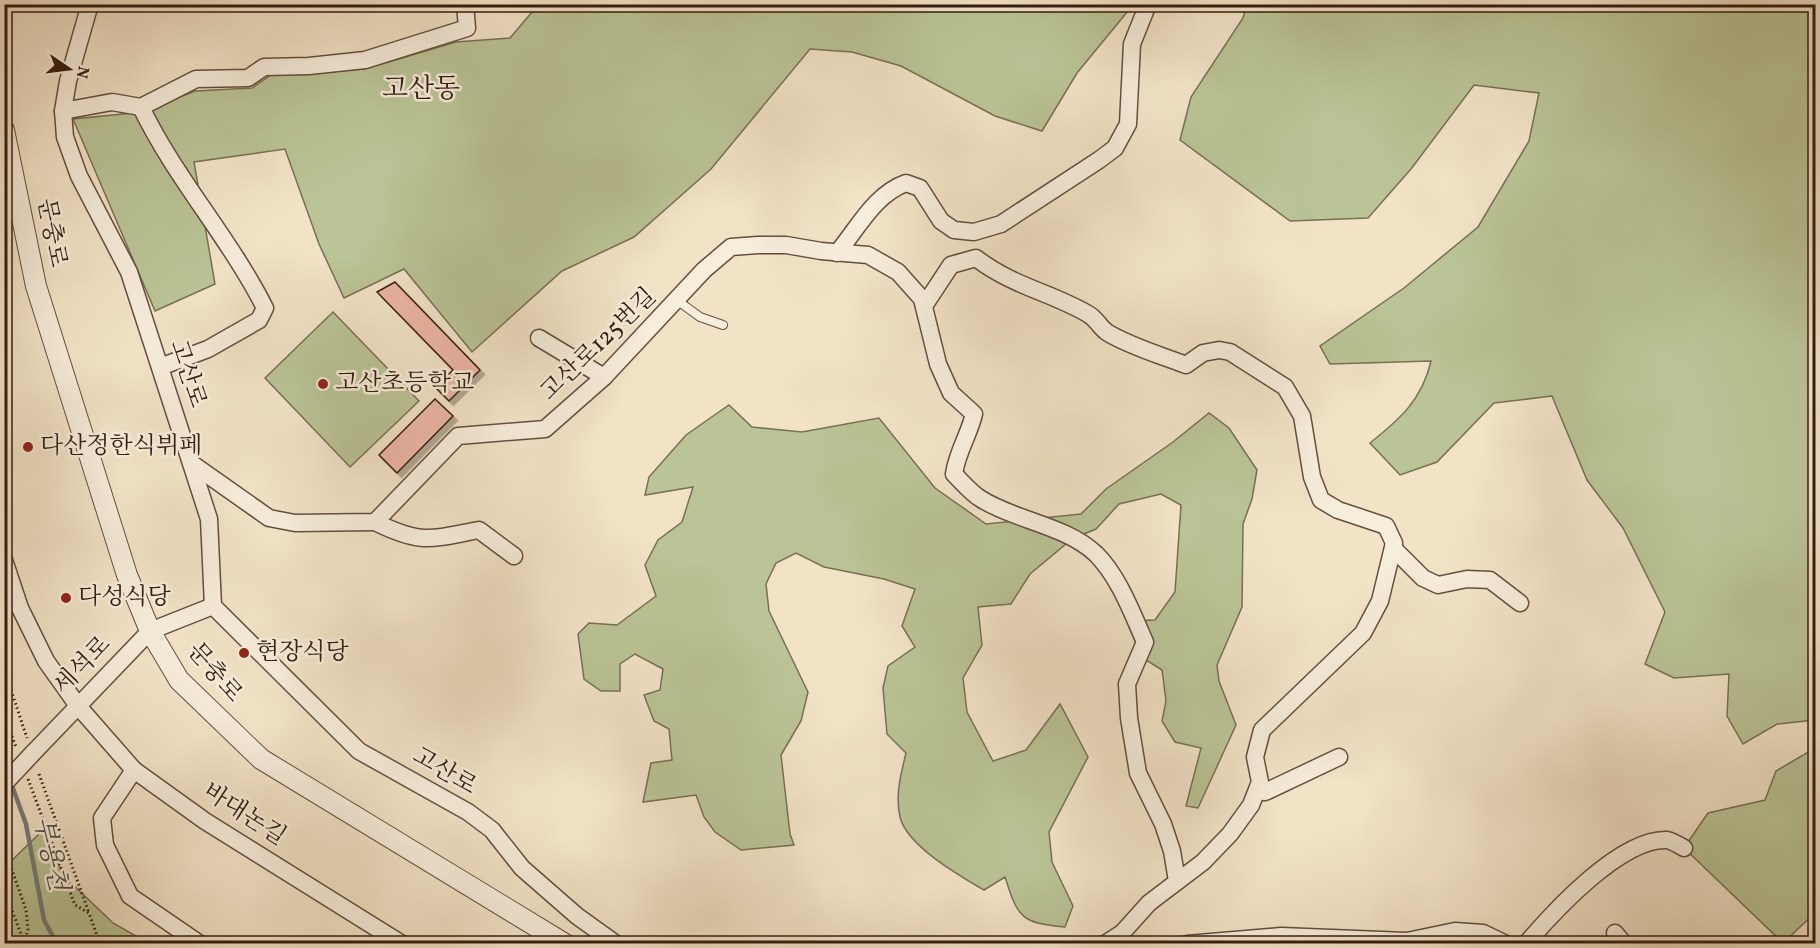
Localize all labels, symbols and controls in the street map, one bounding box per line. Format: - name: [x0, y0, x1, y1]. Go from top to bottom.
- north arrow: [39, 39, 99, 99]
- text: N: [69, 64, 94, 81]
- district label: 고산동: [382, 71, 460, 109]
- street label: 문충로: [28, 196, 74, 270]
- street label: 고산로125번길: [533, 281, 665, 409]
- street label: 고산로: [160, 336, 214, 412]
- place label: 고산초등학교: [335, 367, 474, 401]
- marker: 고산초등학교: [316, 377, 330, 391]
- place label: 다산정한식뷔페: [40, 430, 202, 464]
- marker: 다산정한식뷔페: [21, 440, 35, 454]
- place label: 다성식당: [78, 581, 172, 615]
- marker: 다성식당: [59, 591, 73, 605]
- street label: 세석로: [47, 629, 119, 703]
- street label: 문충로: [178, 636, 250, 710]
- place label: 현장식당: [256, 636, 350, 670]
- marker: 현장식당: [237, 646, 251, 660]
- street label: 고산로: [405, 740, 483, 804]
- street label: 바대논길: [196, 775, 292, 855]
- water label: 부용천: [24, 813, 76, 897]

